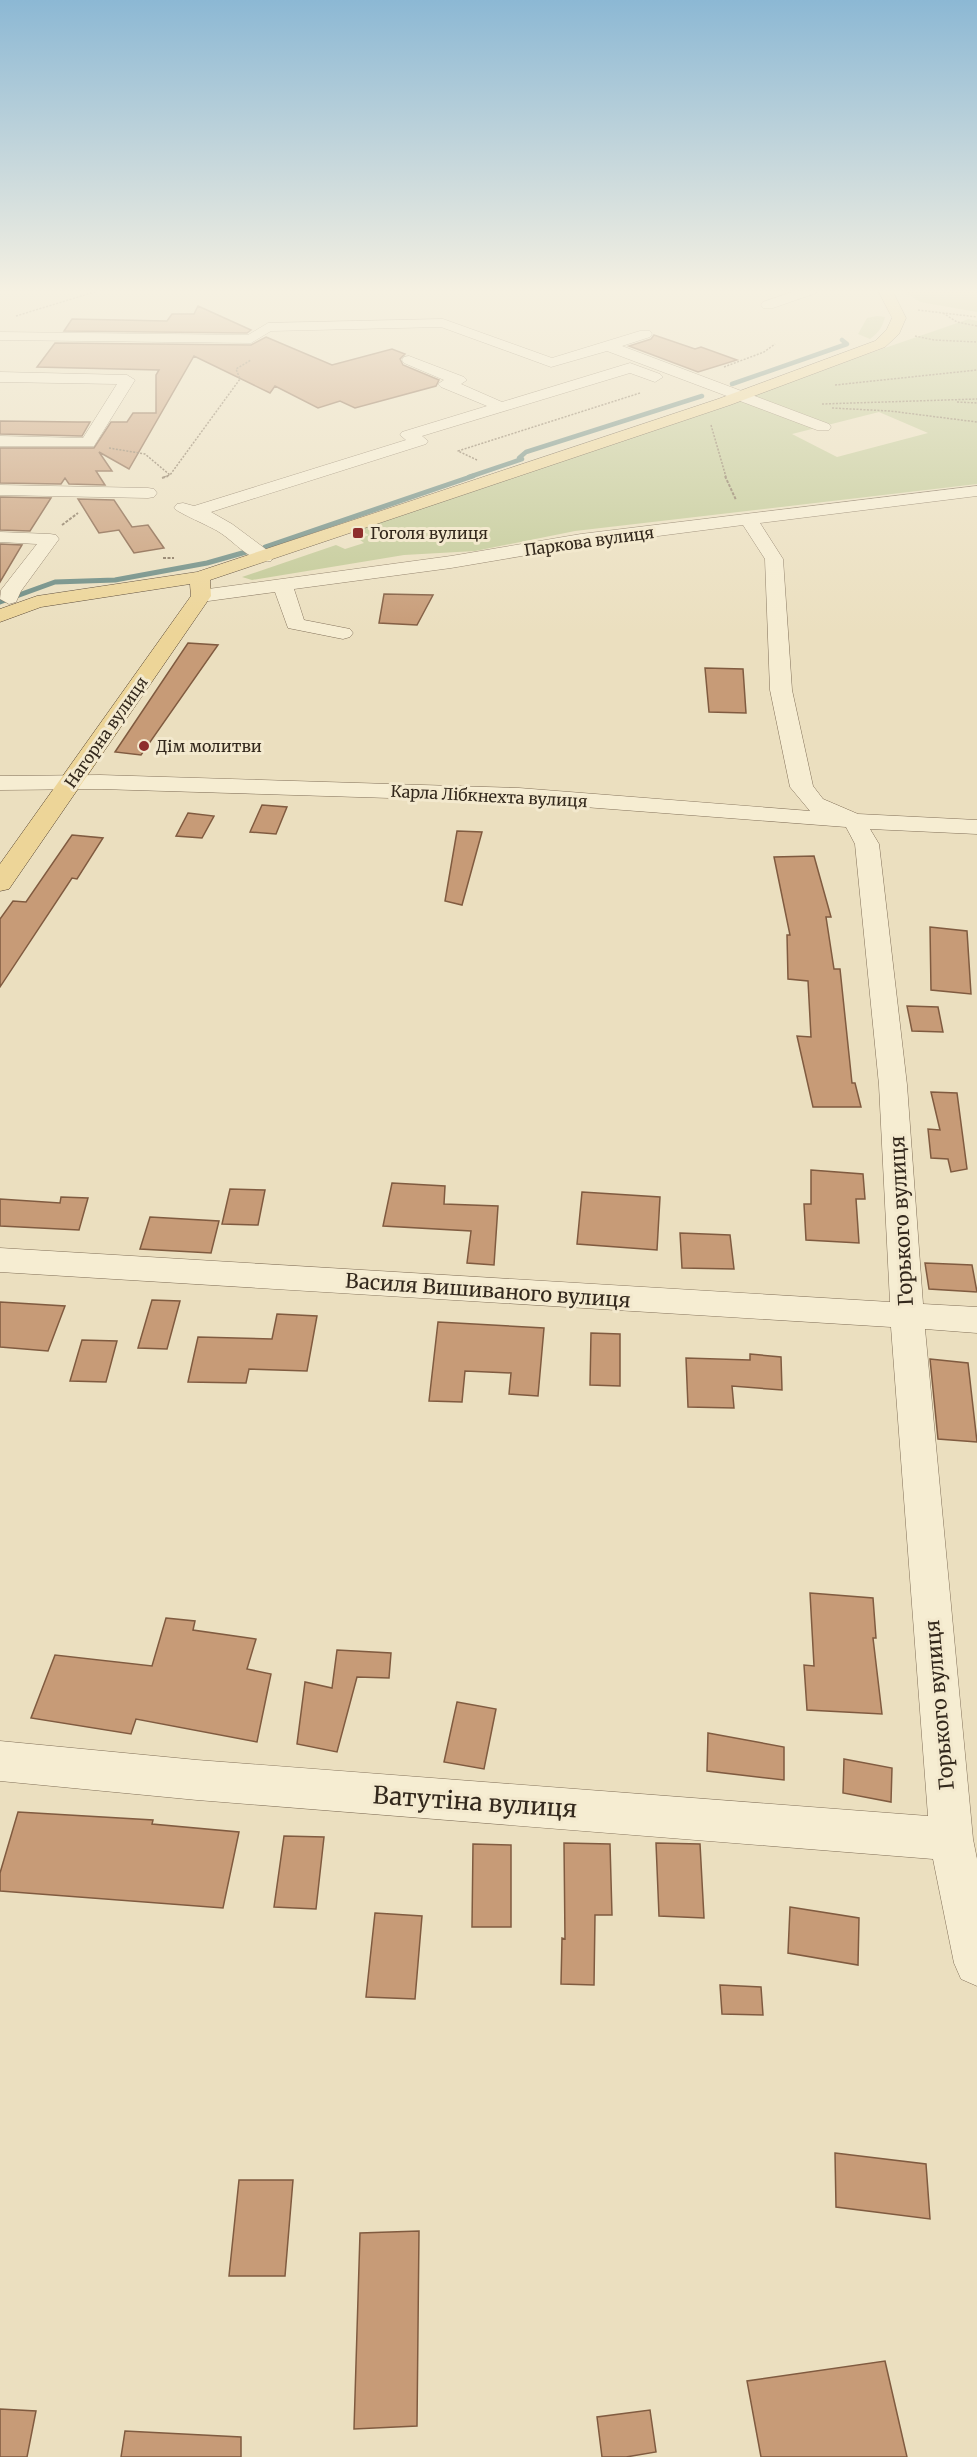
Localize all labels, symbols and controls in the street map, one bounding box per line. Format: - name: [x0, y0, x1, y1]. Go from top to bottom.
- street label: Паркова вулиця: [523, 522, 655, 560]
- place label: Гоголя вулиця: [370, 523, 488, 543]
- marker: Гоголя вулиця: [351, 526, 365, 540]
- street label: Нагорна вулиця: [60, 673, 152, 791]
- place label: Дім молитви: [156, 736, 262, 756]
- marker: Дім молитви: [137, 739, 151, 753]
- street label: Карла Лібкнехта вулиця: [390, 781, 588, 811]
- street label: Горького вулиця: [884, 1135, 918, 1307]
- street label: Василя Вишиваного вулиця: [344, 1268, 632, 1312]
- street label: Горького вулиця: [919, 1619, 959, 1791]
- street label: Ватутіна вулиця: [372, 1779, 578, 1825]

